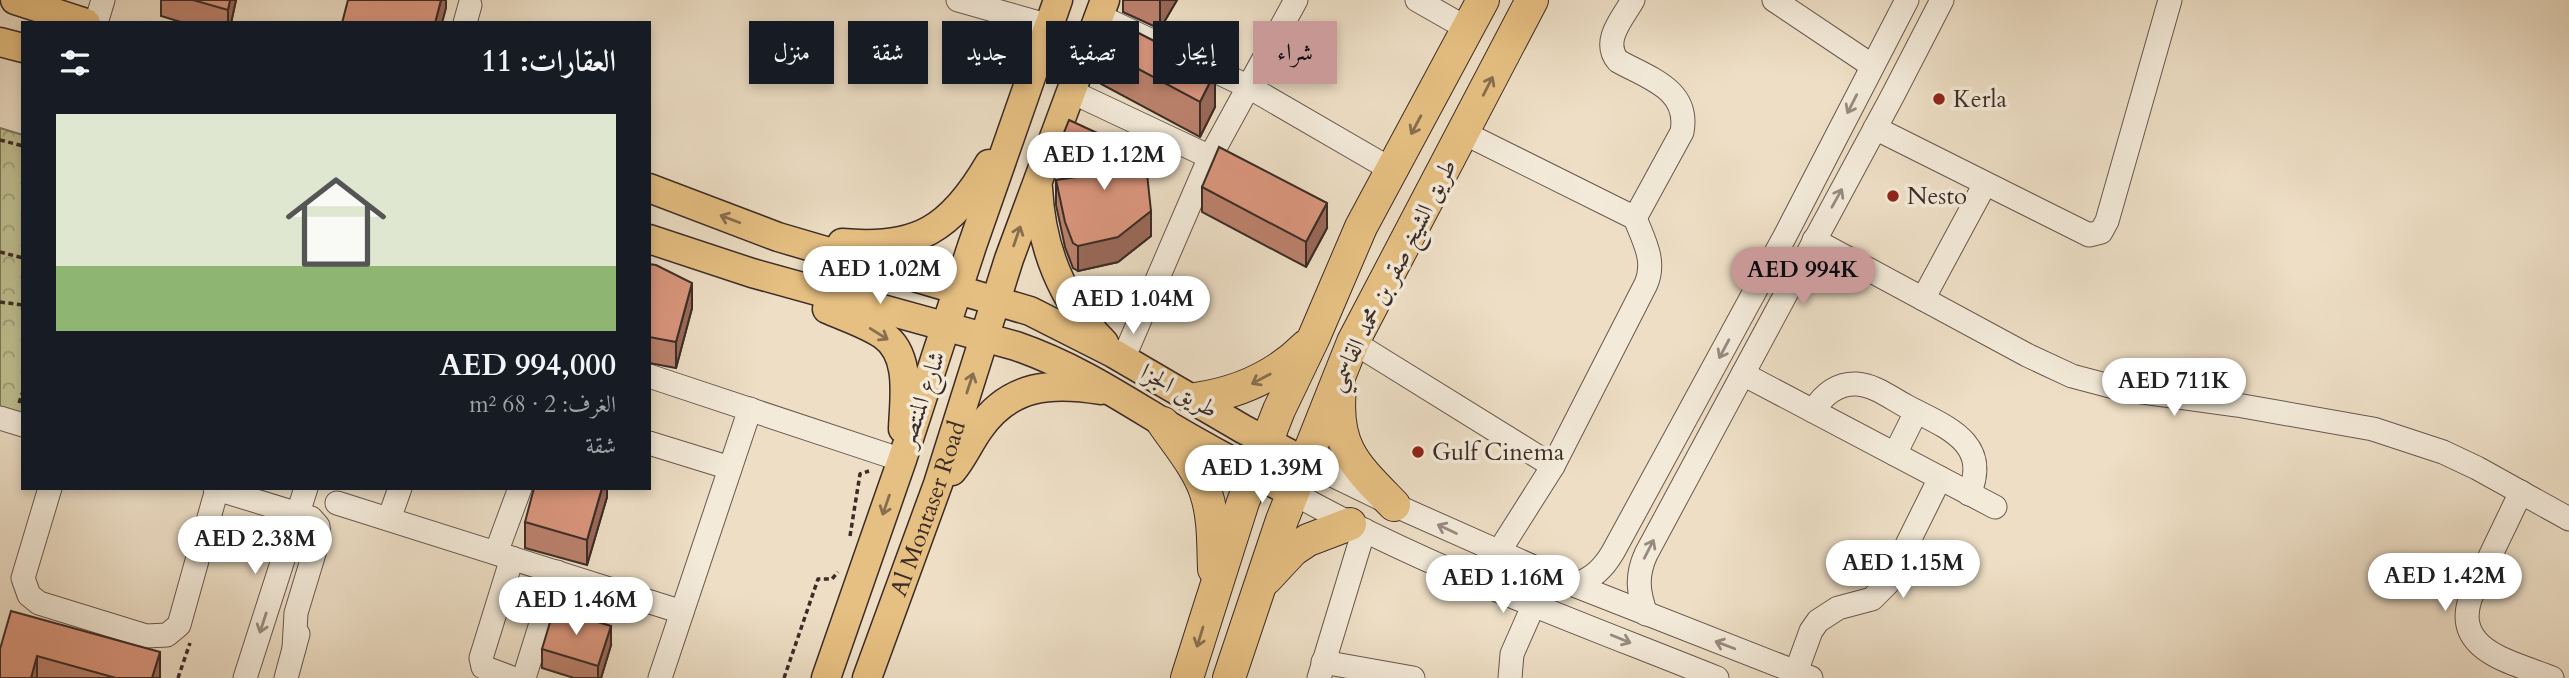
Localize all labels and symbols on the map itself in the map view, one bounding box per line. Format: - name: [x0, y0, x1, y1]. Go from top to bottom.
- one-way arrow: [1482, 76, 1496, 97]
- place label: Kerla: [1953, 83, 2008, 116]
- marker: Kerla: [1931, 91, 1947, 107]
- one-way arrow: [1844, 93, 1858, 114]
- one-way arrow: [1409, 114, 1422, 135]
- pin: AED 1.12M: [1024, 132, 1184, 192]
- street label: طريق الشيخ صقر بن محمد القاسمي: [1319, 153, 1470, 399]
- place label: Nesto: [1907, 180, 1967, 213]
- one-way arrow: [1830, 188, 1844, 208]
- marker: Nesto: [1885, 188, 1901, 204]
- one-way arrow: [719, 211, 741, 224]
- one-way arrow: [1012, 226, 1024, 248]
- pin: AED 1.02M: [800, 246, 960, 306]
- pin: AED 994K: [1731, 247, 1875, 307]
- pin: AED 1.04M: [1053, 276, 1213, 336]
- one-way arrow: [869, 328, 889, 342]
- one-way arrow: [1716, 338, 1730, 358]
- street label: شارع المنتصر: [889, 347, 957, 455]
- street label: طريق الجزا: [1134, 356, 1224, 426]
- pin: AED 711K: [2102, 358, 2246, 418]
- one-way arrow: [965, 372, 978, 394]
- one-way arrow: [1251, 373, 1272, 386]
- street label: Al Montaser Road: [882, 417, 973, 601]
- place label: Gulf Cinema: [1432, 436, 1565, 469]
- marker: Gulf Cinema: [1410, 444, 1426, 460]
- pin: AED 1.39M: [1182, 446, 1342, 505]
- one-way arrow: [879, 494, 891, 516]
- pin: AED 2.38M: [175, 516, 335, 576]
- one-way arrow: [1437, 522, 1458, 535]
- one-way arrow: [1642, 539, 1656, 560]
- pin: AED 1.15M: [1823, 540, 1983, 600]
- pin: AED 1.42M: [2365, 554, 2525, 613]
- pin: AED 1.16M: [1423, 556, 1583, 615]
- pin: AED 1.46M: [496, 578, 656, 637]
- one-way arrow: [256, 612, 269, 634]
- one-way arrow: [1193, 626, 1206, 648]
- one-way arrow: [1610, 634, 1632, 647]
- one-way arrow: [1714, 637, 1736, 650]

